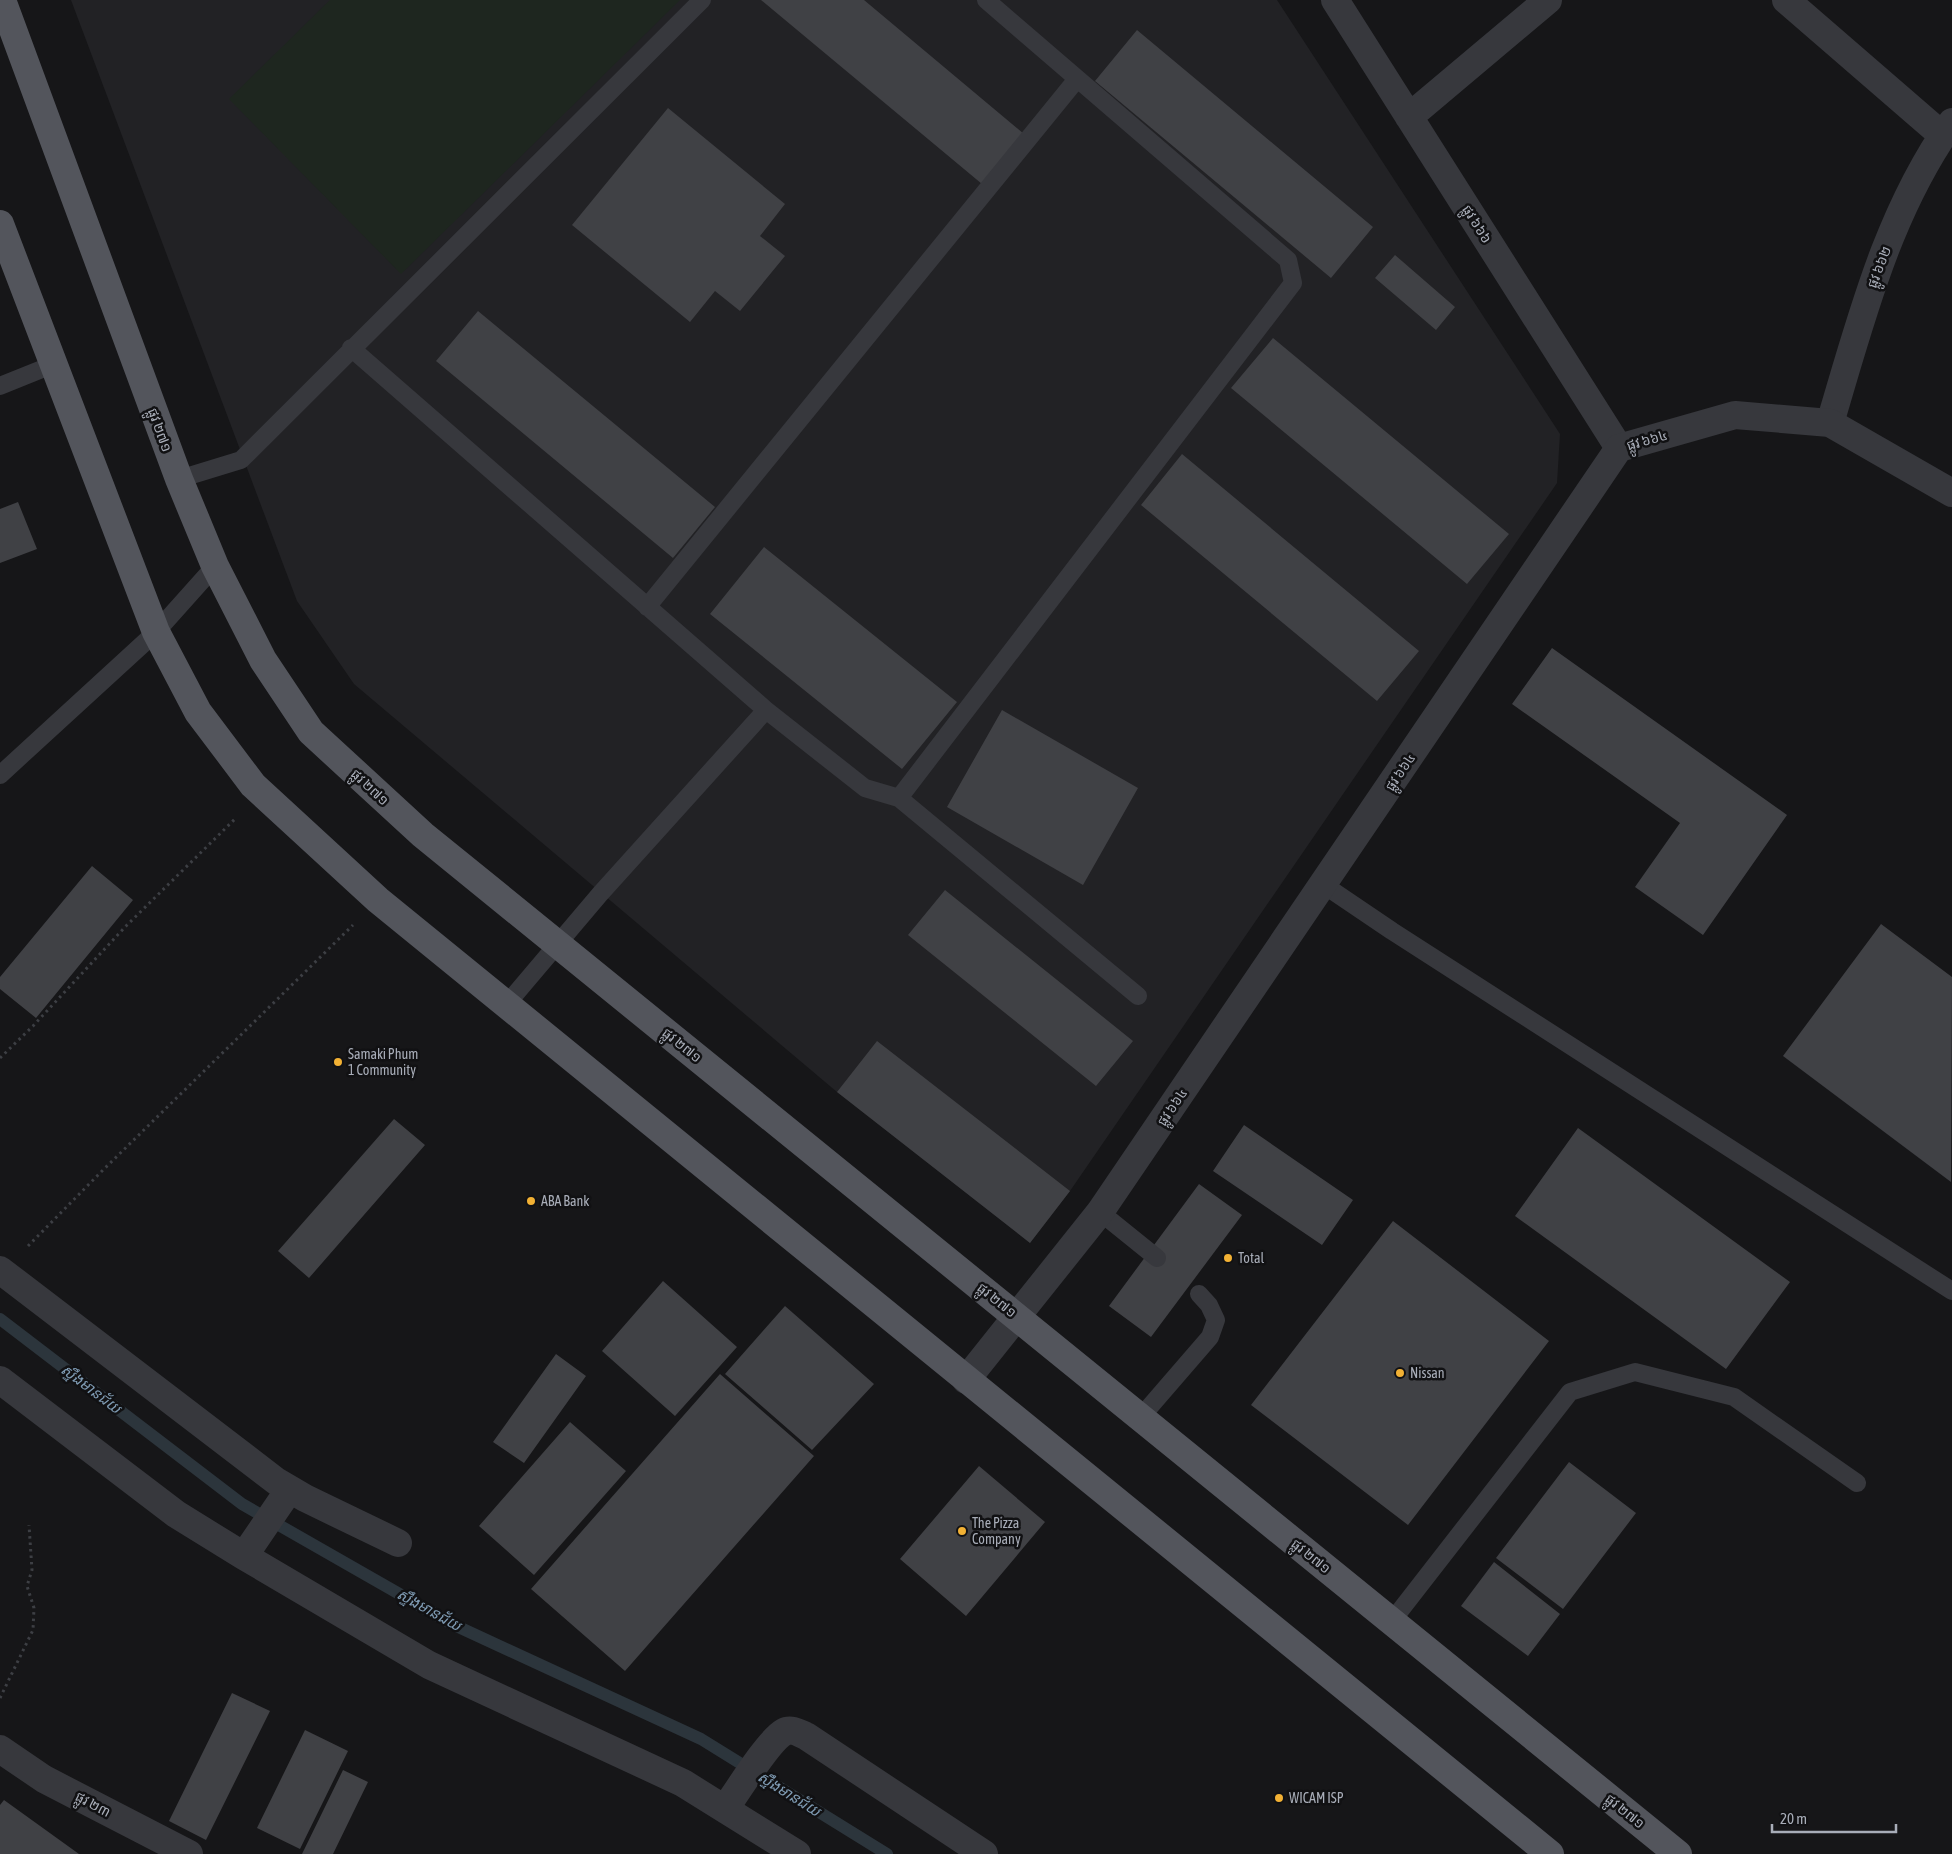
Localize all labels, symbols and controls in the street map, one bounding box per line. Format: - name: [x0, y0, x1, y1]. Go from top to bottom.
- street label: ផ្លូវ ៦៦៦: [1456, 202, 1495, 248]
- street label: ផ្លូវ ៦៦២: [1864, 244, 1898, 292]
- street label: ផ្លូវ ២៧១: [141, 406, 175, 456]
- street label: ផ្លូវ ៦៦៤: [1625, 427, 1671, 457]
- street label: ផ្លូវ ៦៦៤: [1382, 750, 1422, 796]
- street label: ផ្លូវ ២៧១: [345, 766, 392, 811]
- street label: ផ្លូវ ២៧១: [657, 1024, 705, 1069]
- place label: Samaki Phum 1 Community: [348, 1046, 418, 1078]
- marker: Samaki Phum 1 Community: [332, 1056, 344, 1068]
- street label: ផ្លូវ ៦៦៤: [1154, 1085, 1194, 1131]
- place label: ABA Bank: [541, 1193, 589, 1209]
- marker: ABA Bank: [525, 1195, 537, 1207]
- place label: Total: [1238, 1250, 1264, 1266]
- marker: Total: [1222, 1252, 1234, 1264]
- street label: ផ្លូវ ២៧១: [972, 1279, 1020, 1324]
- water label: ស្ទឹងមានជ័យ: [57, 1360, 126, 1419]
- place label: Nissan: [1410, 1365, 1445, 1381]
- marker: Nissan: [1394, 1367, 1406, 1379]
- place label: The Pizza Company: [972, 1515, 1021, 1547]
- marker: The Pizza Company: [956, 1525, 968, 1537]
- street label: ផ្លូវ ២៧១: [1286, 1535, 1334, 1580]
- water label: ស្ទឹងមានជ័យ: [394, 1585, 466, 1636]
- water label: ស្ទឹងមានជ័យ: [754, 1767, 825, 1822]
- street label: ផ្លូវ ២៣: [71, 1788, 114, 1824]
- place label: WICAM ISP: [1289, 1790, 1344, 1806]
- street label: ផ្លូវ ២៧១: [1600, 1790, 1648, 1835]
- marker: WICAM ISP: [1273, 1792, 1285, 1804]
- scale bar: [1772, 1802, 1896, 1834]
- text: 20 m: [1780, 1810, 1807, 1827]

